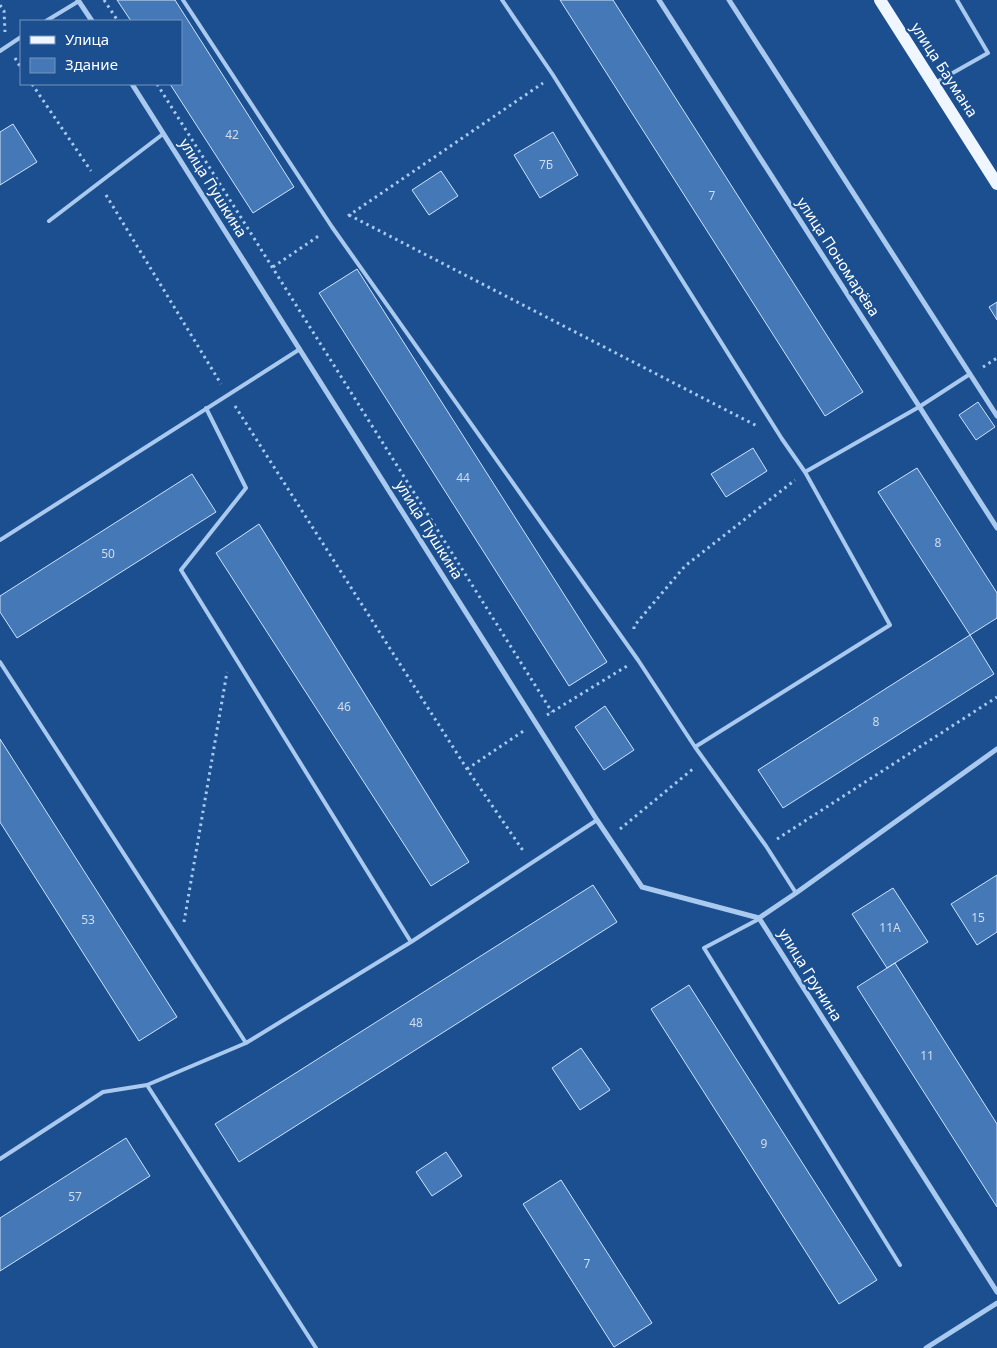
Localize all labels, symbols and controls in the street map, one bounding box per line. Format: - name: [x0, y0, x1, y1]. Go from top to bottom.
- street label: улица Баумана: [907, 18, 983, 121]
- legend: [20, 20, 182, 85]
- text: Улица: [65, 29, 109, 49]
- text: Здание: [65, 54, 118, 74]
- house number: 42: [225, 126, 239, 143]
- street label: улица Пушкина: [175, 134, 252, 241]
- house number: 7Б: [539, 156, 553, 173]
- house number: 7: [709, 187, 716, 204]
- street label: улица Пономарёва: [793, 193, 885, 320]
- house number: 44: [456, 469, 470, 486]
- street label: улица Пушкина: [391, 476, 468, 583]
- house number: 8: [935, 534, 942, 551]
- house number: 50: [101, 545, 115, 562]
- house number: 46: [337, 698, 351, 715]
- house number: 8: [873, 713, 880, 730]
- house number: 15: [971, 909, 985, 926]
- house number: 53: [81, 911, 95, 928]
- house number: 11А: [879, 919, 901, 936]
- street label: улица Грунина: [774, 924, 847, 1025]
- house number: 48: [409, 1014, 423, 1031]
- house number: 11: [920, 1047, 934, 1064]
- house number: 9: [761, 1135, 768, 1152]
- house number: 57: [68, 1188, 82, 1205]
- house number: 7: [584, 1255, 591, 1272]

